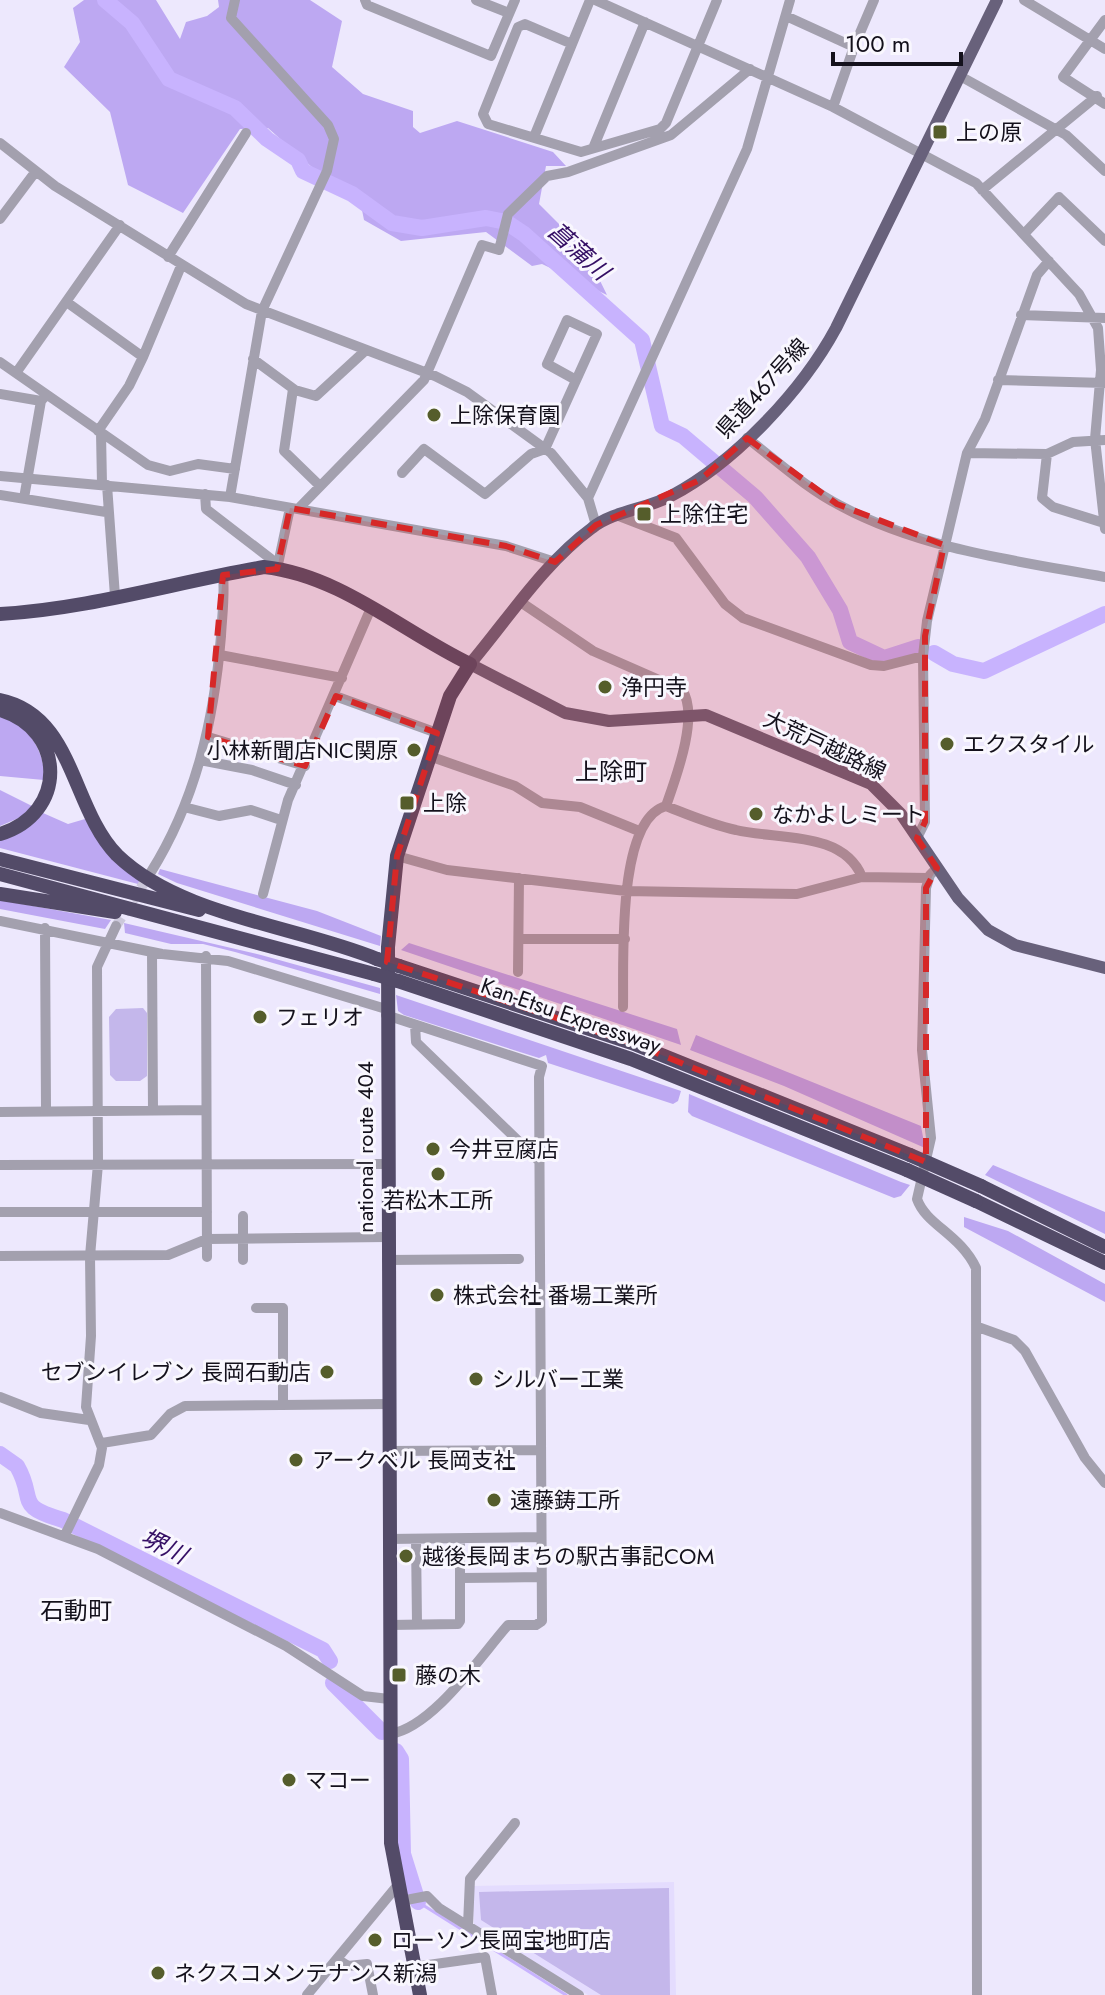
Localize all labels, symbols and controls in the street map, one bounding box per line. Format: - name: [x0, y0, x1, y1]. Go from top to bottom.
- scale bar: [833, 16, 961, 66]
- text: 100 m: [845, 26, 911, 61]
- place label: 上の原: [956, 116, 1022, 148]
- marker: 上の原: [931, 123, 949, 141]
- water label: 菖蒲川: [541, 214, 620, 290]
- street label: 県道467号線: [708, 331, 816, 445]
- place label: 上除保育園: [450, 399, 560, 431]
- marker: 上除保育園: [425, 406, 443, 424]
- place label: 上除住宅: [660, 498, 748, 530]
- marker: 上除住宅: [635, 505, 653, 523]
- place label: 浄円寺: [621, 671, 687, 703]
- marker: 浄円寺: [596, 678, 614, 696]
- street label: 大荒戸越路線: [758, 703, 892, 787]
- place label: エクスタイル: [963, 728, 1094, 760]
- place label: 小林新聞店NIC関原: [206, 734, 398, 766]
- marker: エクスタイル: [938, 735, 956, 753]
- marker: 小林新聞店NIC関原: [405, 741, 423, 759]
- district label: 上除町: [575, 754, 647, 789]
- place label: 上除: [423, 787, 467, 819]
- marker: 上除: [398, 794, 416, 812]
- place label: なかよしミート: [772, 798, 925, 830]
- marker: なかよしミート: [747, 805, 765, 823]
- street label: Kan-Etsu Expressway: [477, 969, 666, 1061]
- place label: フェリオ: [276, 1001, 364, 1033]
- marker: フェリオ: [251, 1008, 269, 1026]
- street label: national route 404: [349, 1061, 381, 1233]
- place label: 今井豆腐店: [449, 1133, 559, 1165]
- marker: 今井豆腐店: [424, 1140, 442, 1158]
- marker: 若松木工所: [429, 1165, 447, 1183]
- place label: 若松木工所: [383, 1184, 493, 1216]
- place label: 株式会社 番場工業所: [453, 1279, 658, 1311]
- marker: 株式会社 番場工業所: [428, 1286, 446, 1304]
- place label: セブンイレブン 長岡石動店: [40, 1356, 311, 1388]
- marker: セブンイレブン 長岡石動店: [318, 1363, 336, 1381]
- place label: シルバー工業: [492, 1363, 624, 1395]
- marker: シルバー工業: [467, 1370, 485, 1388]
- place label: アークベル 長岡支社: [312, 1444, 515, 1476]
- marker: アークベル 長岡支社: [287, 1451, 305, 1469]
- place label: 遠藤鋳工所: [510, 1484, 620, 1516]
- marker: 遠藤鋳工所: [485, 1491, 503, 1509]
- water label: 堺川: [135, 1520, 196, 1574]
- place label: 越後長岡まちの駅古事記COM: [422, 1540, 714, 1572]
- marker: 越後長岡まちの駅古事記COM: [397, 1547, 415, 1565]
- district label: 石動町: [40, 1593, 112, 1628]
- place label: 藤の木: [415, 1659, 481, 1691]
- marker: 藤の木: [390, 1666, 408, 1684]
- place label: マコー: [305, 1764, 371, 1796]
- marker: マコー: [280, 1771, 298, 1789]
- place label: ローソン長岡宝地町店: [391, 1924, 611, 1956]
- marker: ローソン長岡宝地町店: [366, 1931, 384, 1949]
- place label: ネクスコメンテナンス新潟: [174, 1957, 437, 1989]
- marker: ネクスコメンテナンス新潟: [149, 1964, 167, 1982]

